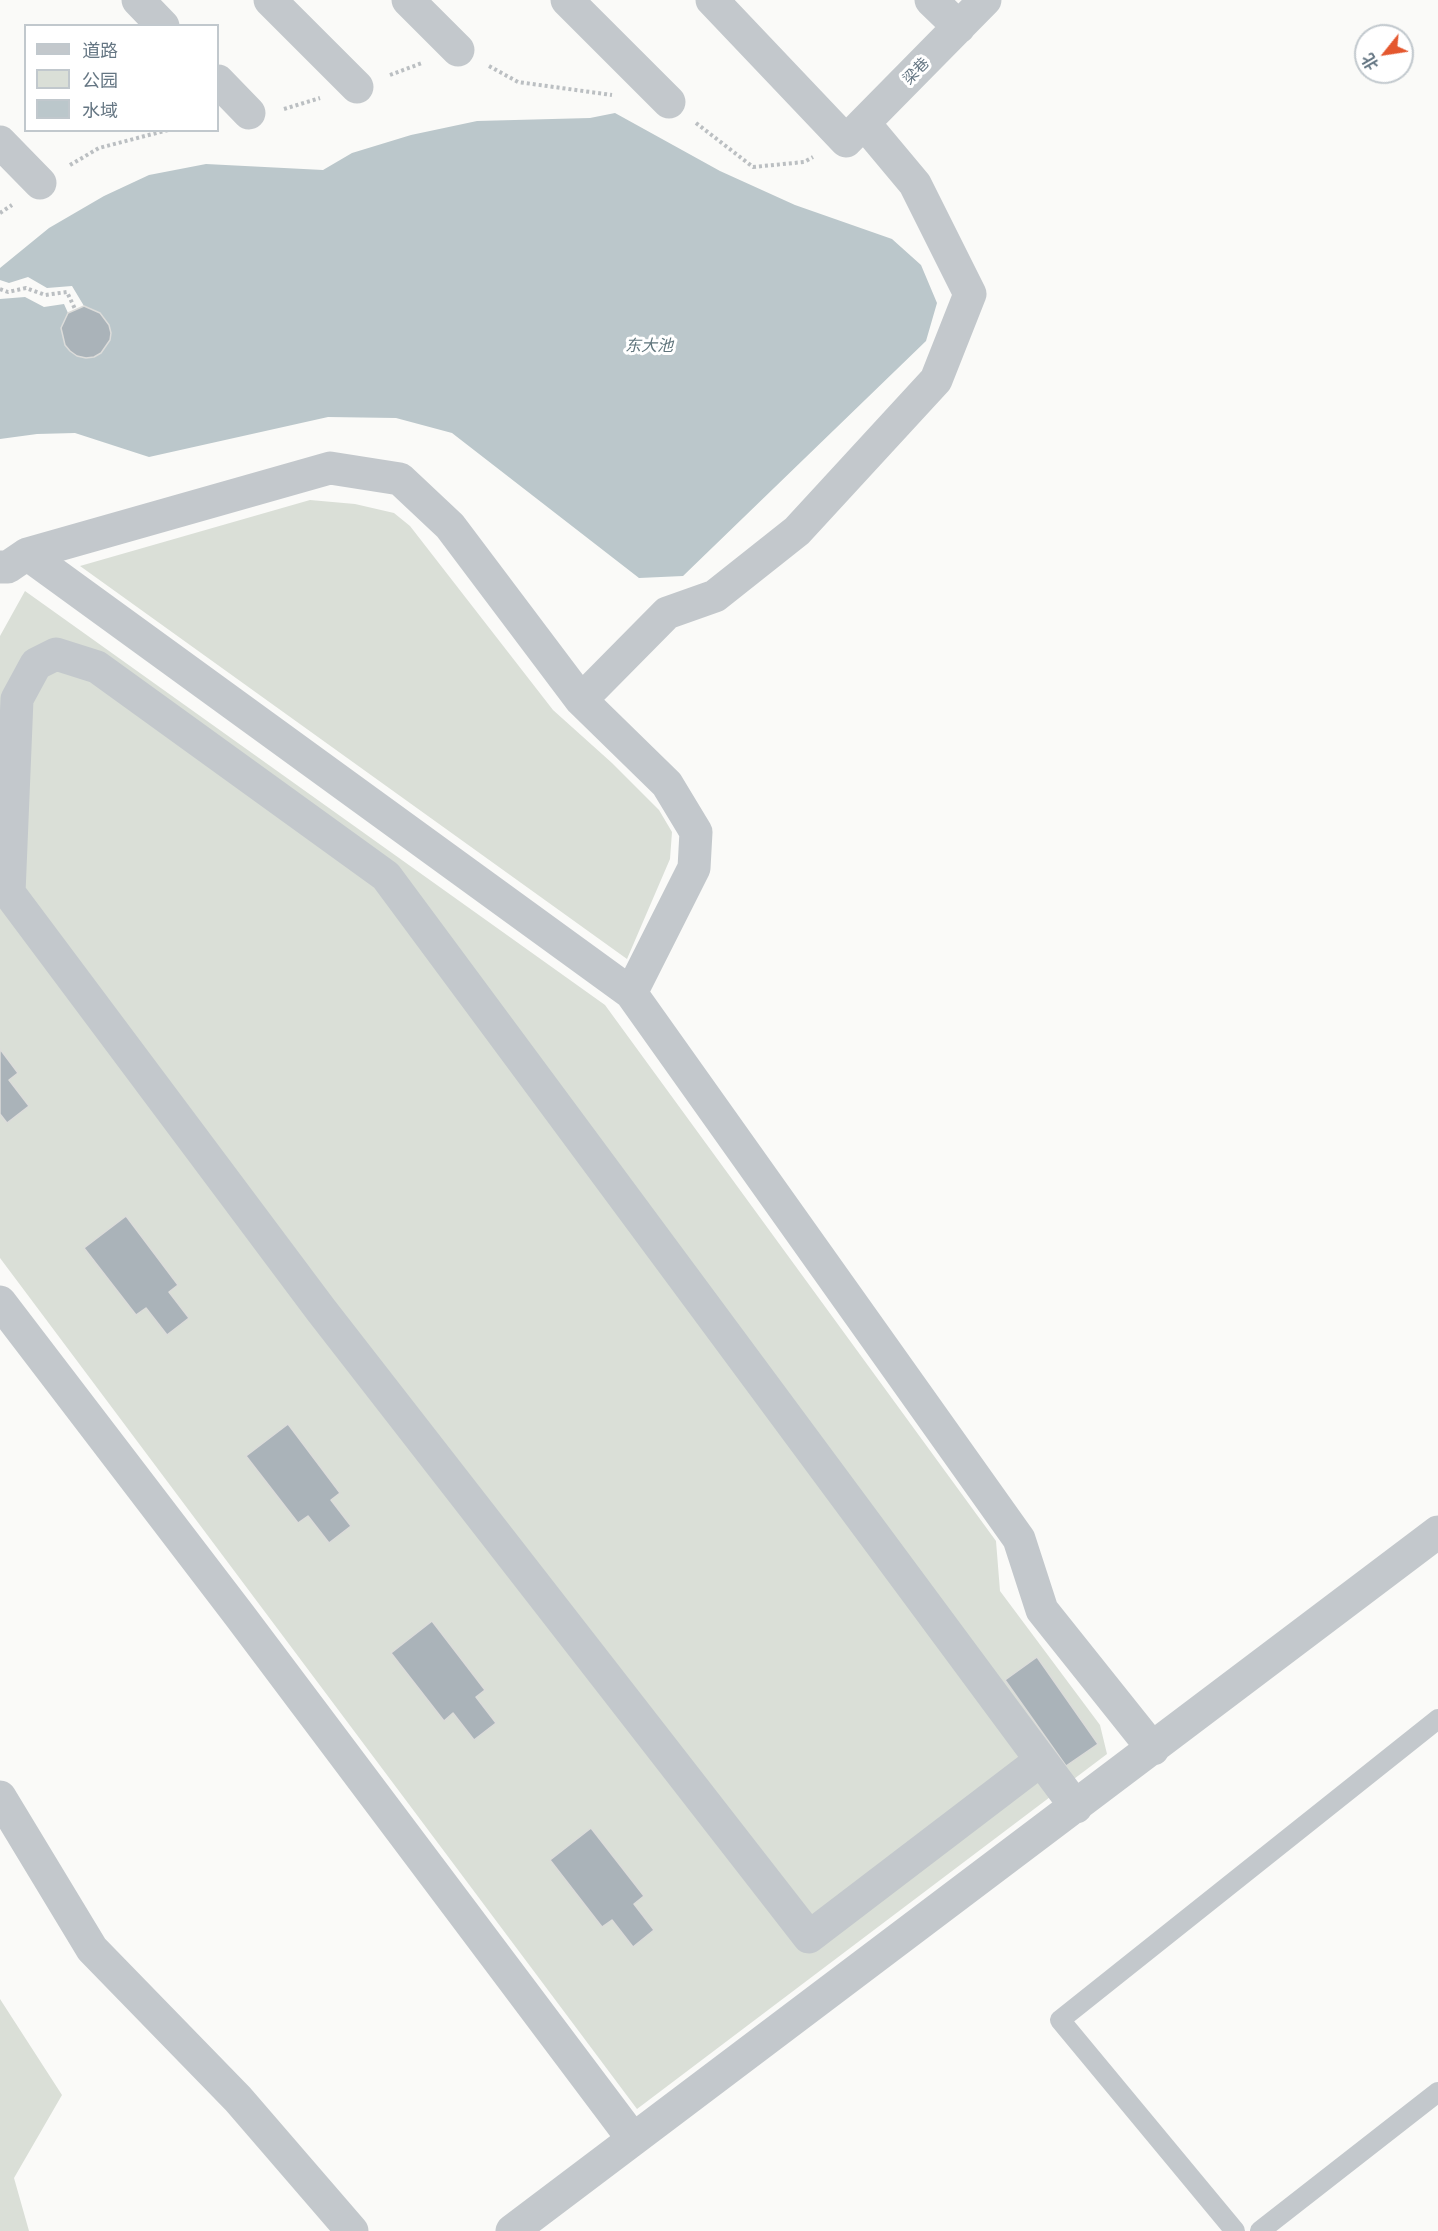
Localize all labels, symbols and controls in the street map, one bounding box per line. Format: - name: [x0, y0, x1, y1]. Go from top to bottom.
- legend: [24, 24, 219, 132]
- north arrow: [1354, 24, 1414, 84]
- text: 道路: [82, 39, 118, 61]
- text: 北: [1357, 51, 1382, 74]
- street label: 梁巷: [899, 54, 933, 88]
- text: 公园: [82, 69, 118, 91]
- text: 水域: [82, 99, 118, 121]
- water label: 东大池: [625, 336, 673, 356]

